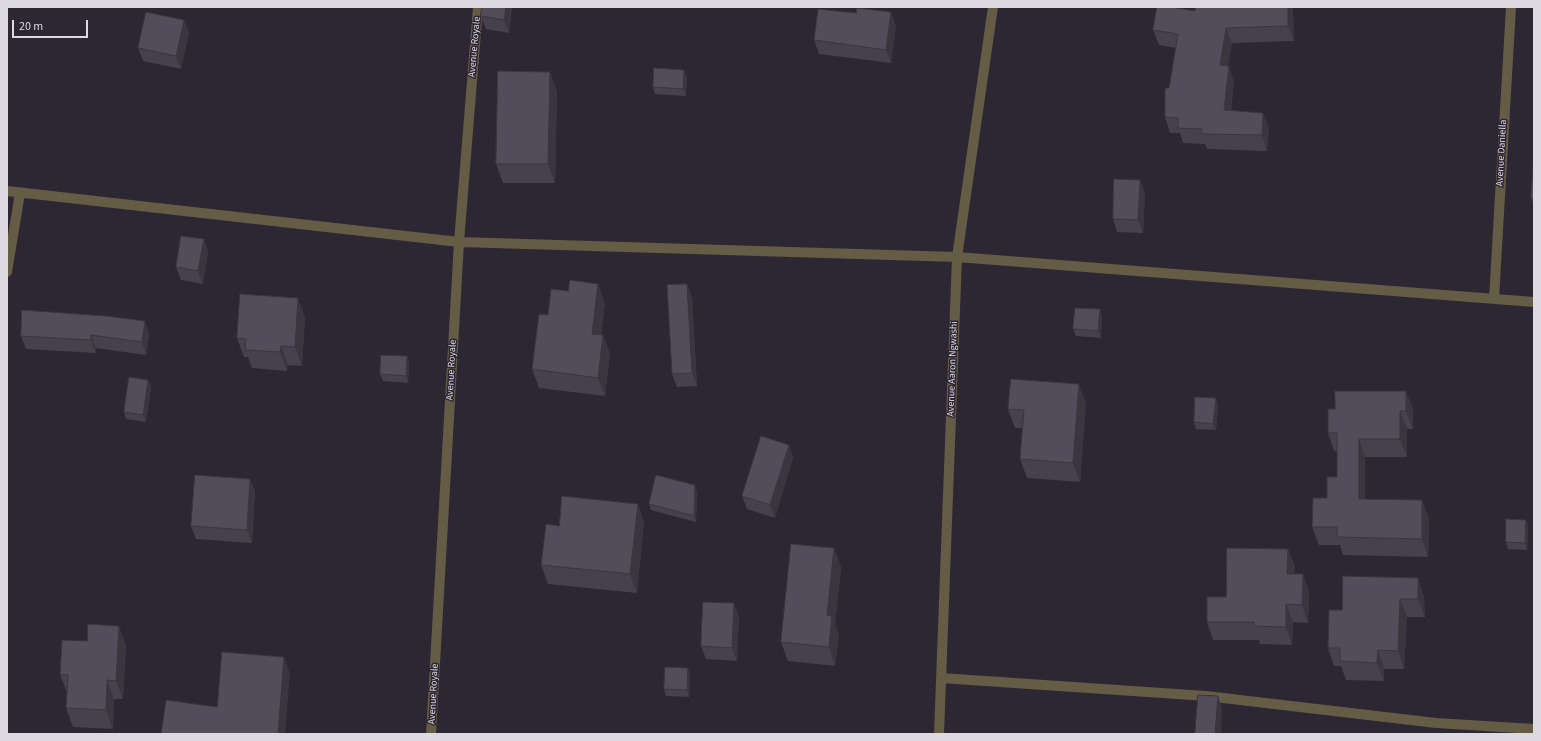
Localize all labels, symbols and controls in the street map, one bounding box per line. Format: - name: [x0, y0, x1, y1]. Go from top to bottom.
- scale bar: [14, 12, 90, 38]
- street label: Avenue Royale: [466, 16, 484, 78]
- text: 20 m: [19, 18, 43, 35]
- street label: Avenue Daniella: [1494, 119, 1510, 187]
- street label: Avenue Aaron Ngwashi: [945, 321, 961, 417]
- street label: Avenue Royale: [444, 339, 460, 401]
- street label: Avenue Royale: [426, 663, 442, 725]

